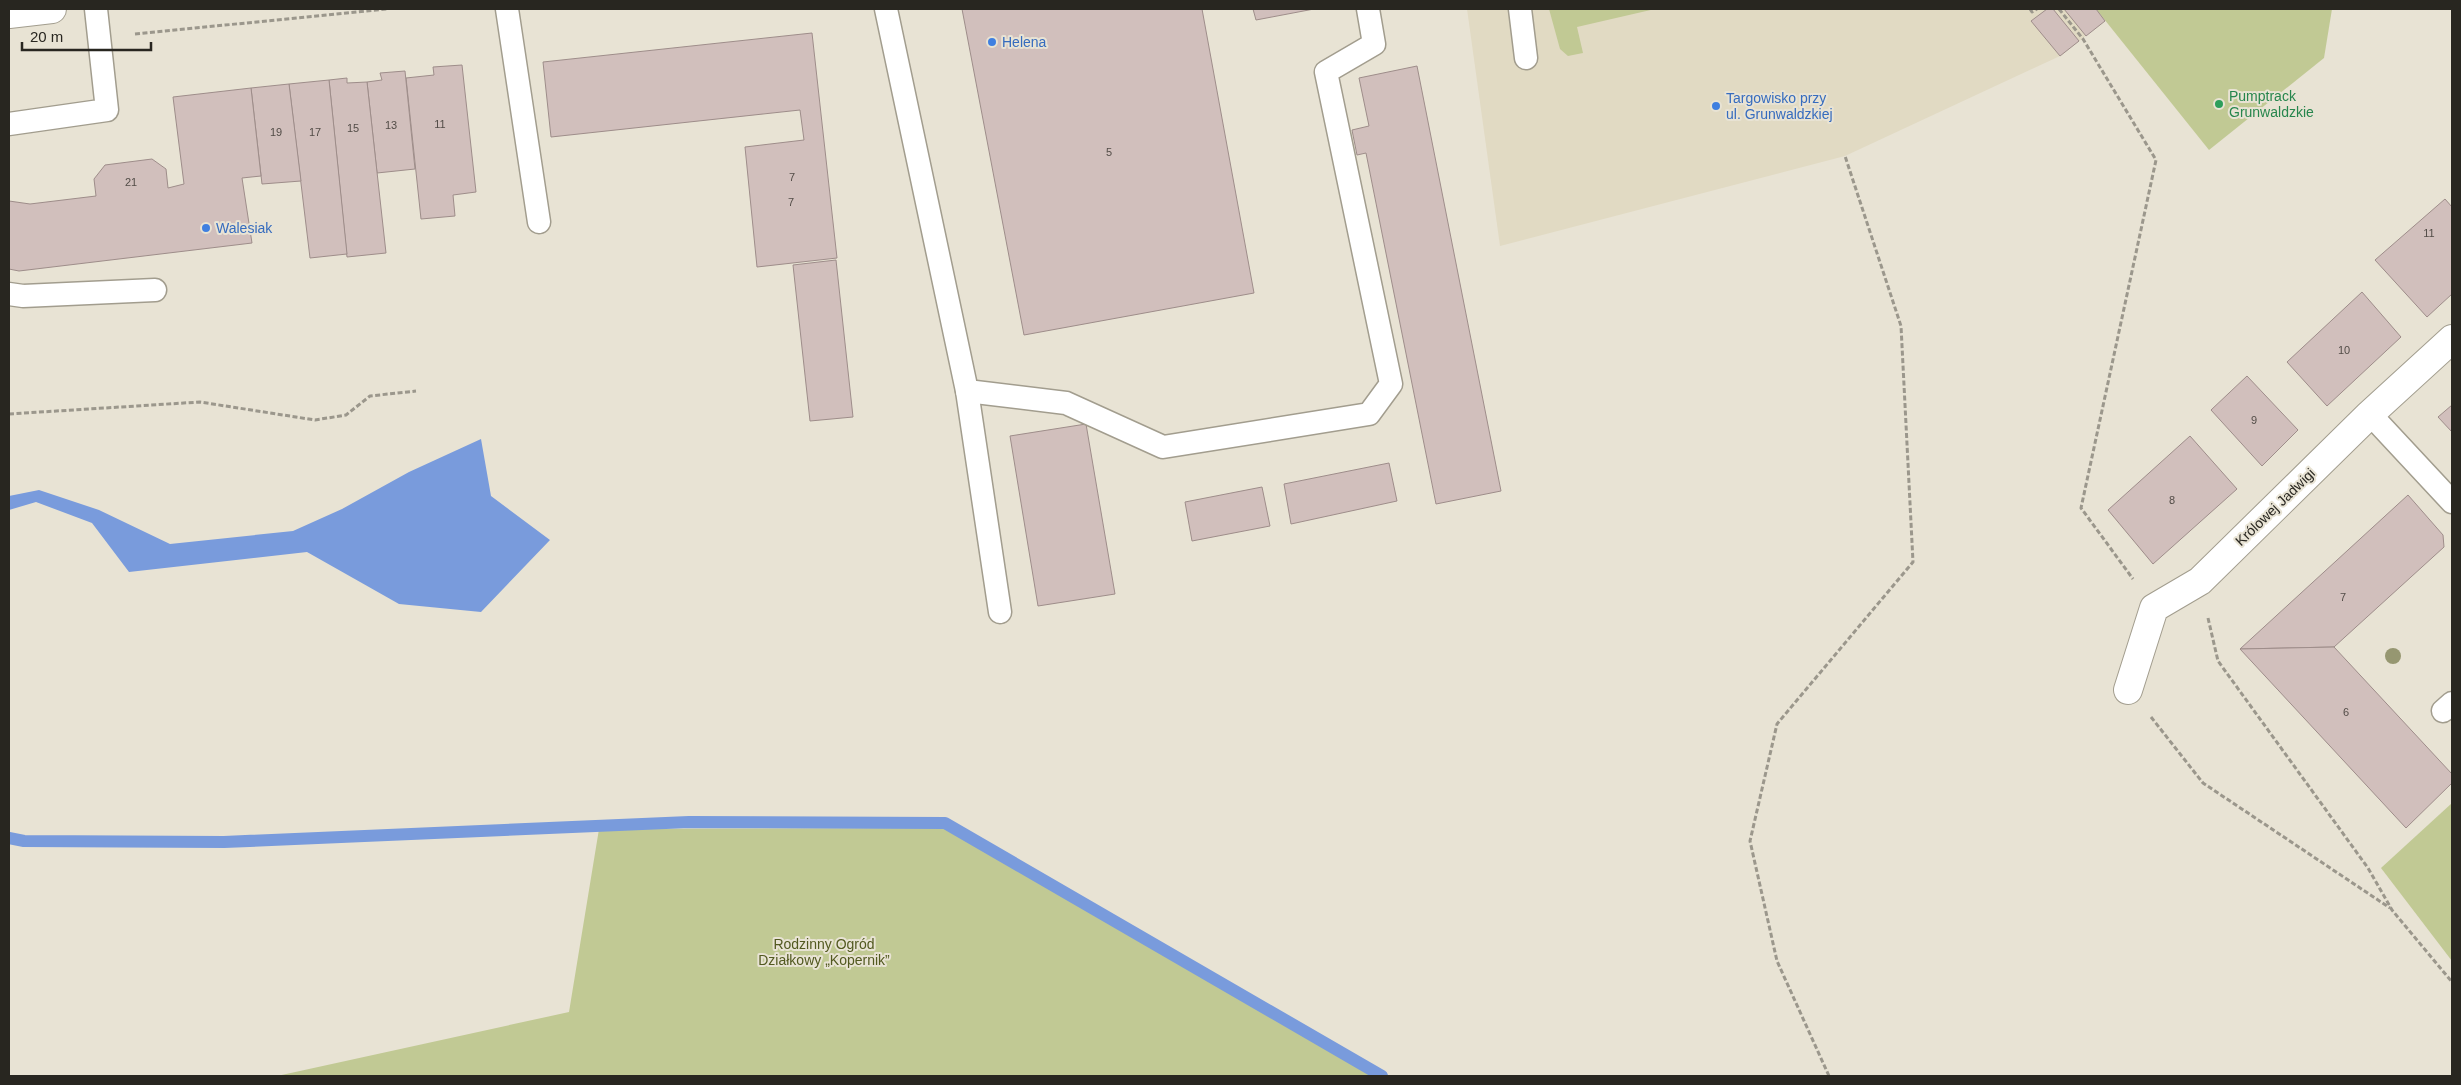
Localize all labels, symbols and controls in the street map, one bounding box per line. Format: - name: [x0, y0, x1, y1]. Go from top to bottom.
- scale bar: [22, 20, 151, 52]
- text: 20 m: [30, 28, 63, 45]
- place label: Helena: [1002, 34, 1047, 50]
- marker: Helena: [986, 36, 998, 48]
- place label: Pumptrack Grunwaldzkie: [2229, 88, 2314, 120]
- place label: Targowisko przy ul. Grunwaldzkiej: [1726, 90, 1833, 122]
- marker: Pumptrack Grunwaldzkie: [2213, 98, 2225, 110]
- marker: Targowisko przy ul. Grunwaldzkiej: [1710, 100, 1722, 112]
- house number: 11: [434, 118, 446, 130]
- house number: 13: [385, 119, 397, 131]
- house number: 15: [347, 122, 359, 134]
- house number: 19: [270, 126, 282, 138]
- house number: 17: [309, 126, 321, 138]
- house number: 5: [1106, 146, 1112, 158]
- house number: 7: [789, 171, 795, 183]
- house number: 21: [125, 176, 137, 188]
- house number: 7: [788, 196, 794, 208]
- place label: Walesiak: [216, 220, 273, 236]
- marker: Walesiak: [200, 222, 212, 234]
- house number: 11: [2423, 227, 2435, 239]
- house number: 10: [2338, 344, 2350, 356]
- house number: 9: [2251, 414, 2257, 426]
- street label: Królowej Jadwigi: [2232, 465, 2318, 549]
- house number: 8: [2169, 494, 2175, 506]
- house number: 7: [2340, 591, 2346, 603]
- house number: 6: [2343, 706, 2349, 718]
- park label: Rodzinny Ogród Działkowy „Kopernik”: [758, 936, 890, 968]

